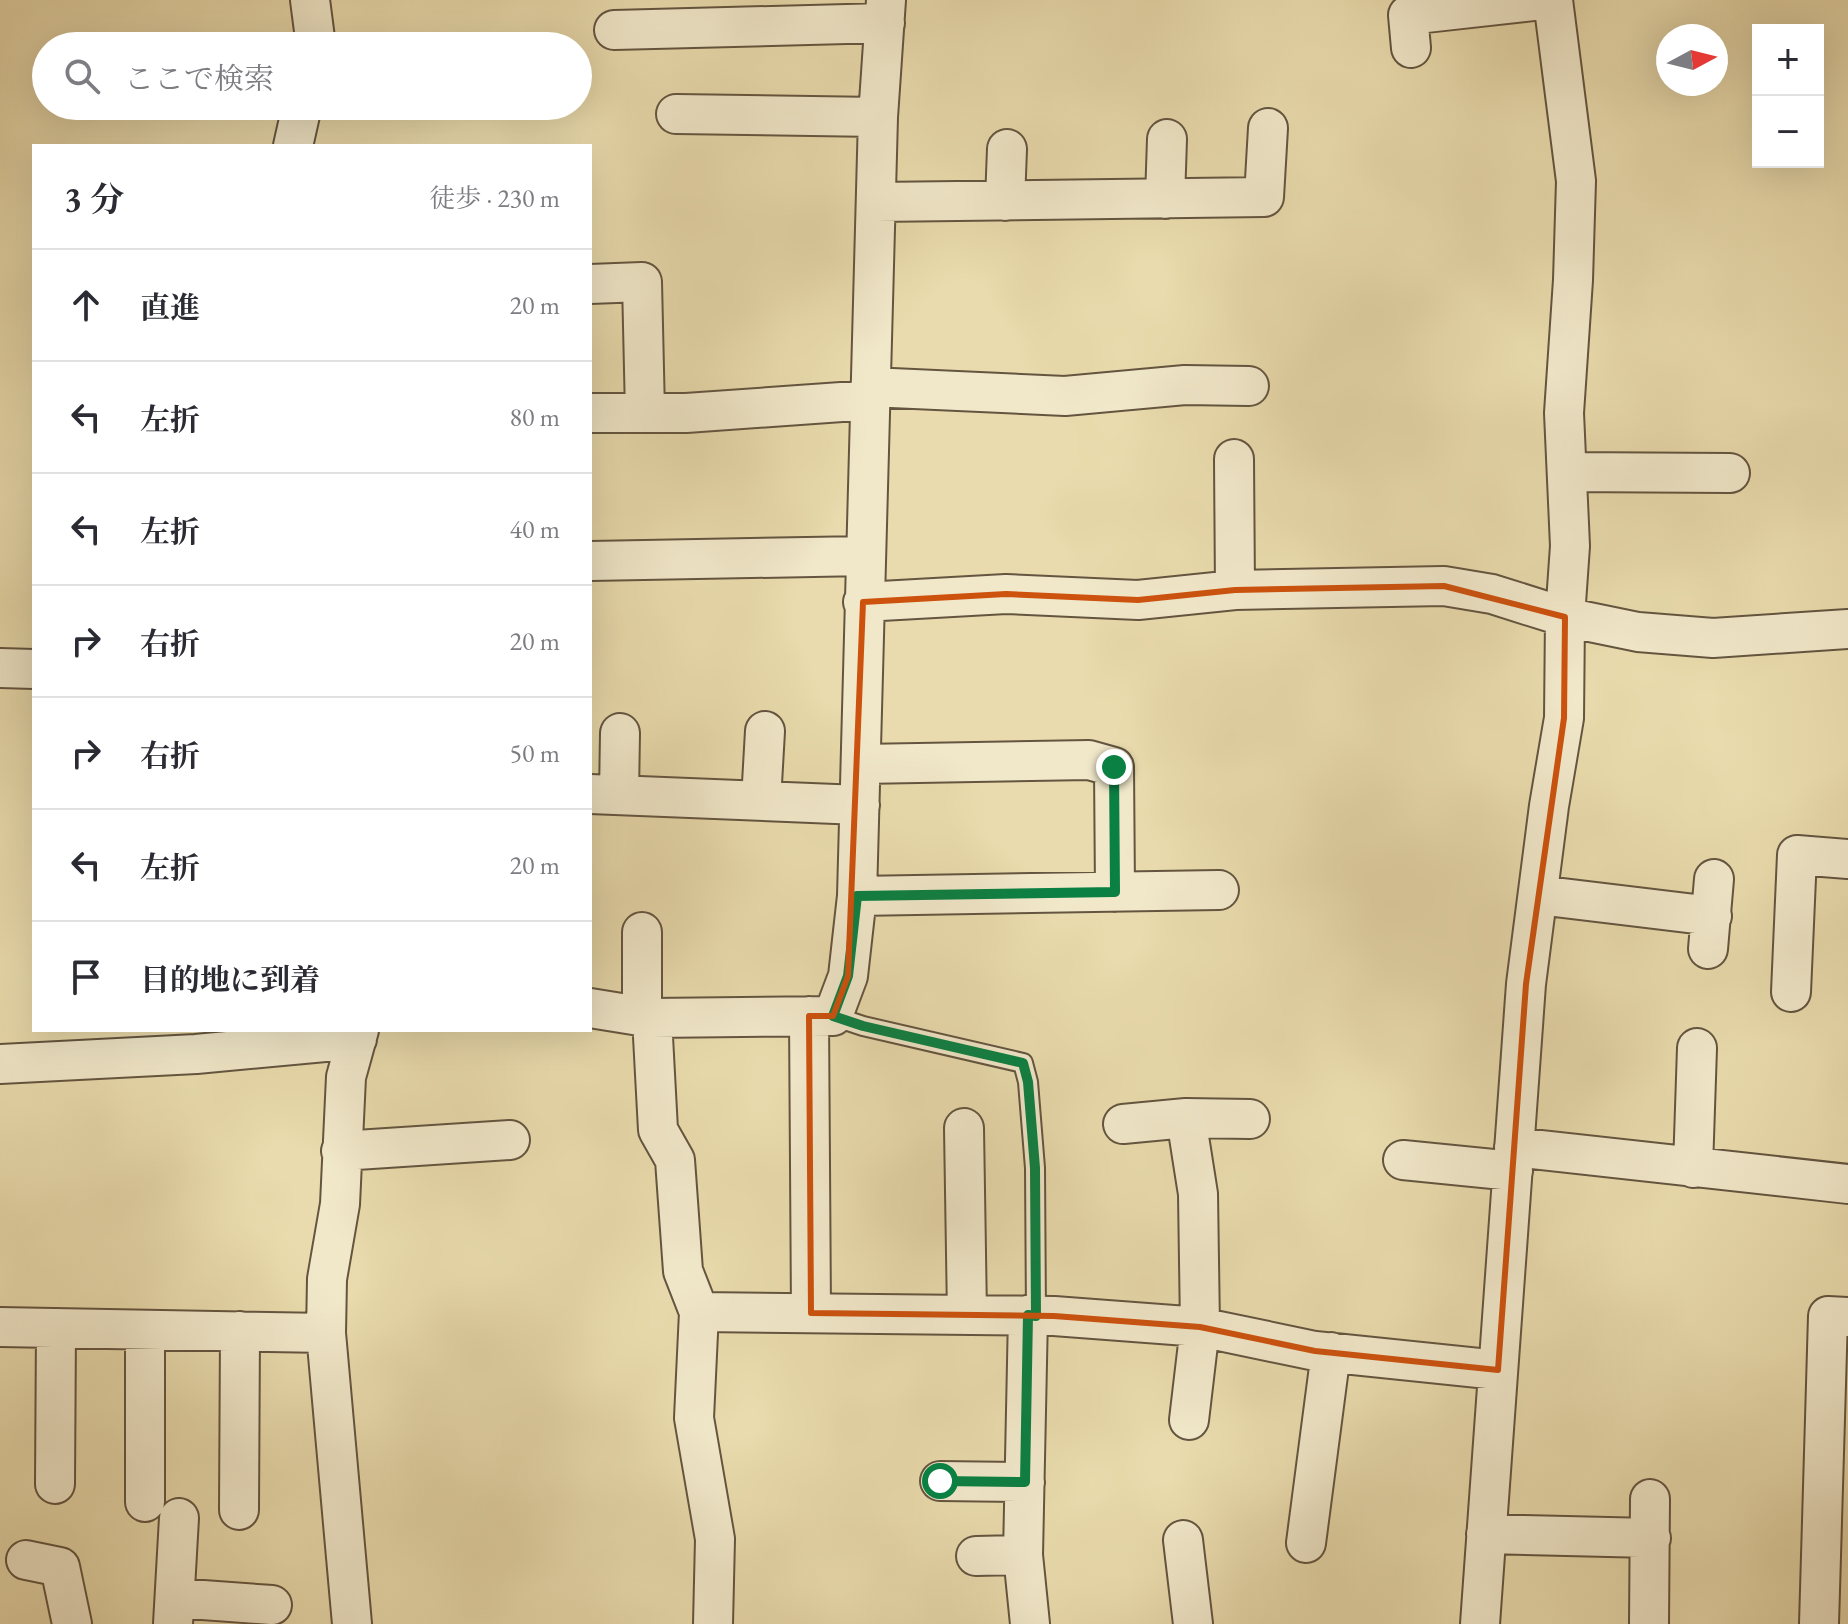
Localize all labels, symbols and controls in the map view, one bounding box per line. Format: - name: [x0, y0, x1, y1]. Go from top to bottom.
- north arrow: [1656, 24, 1728, 96]
- map controls: [1752, 24, 1824, 168]
- button: +: [1752, 24, 1824, 96]
- search box: [32, 32, 592, 120]
- icon: search: [60, 54, 104, 98]
- text: ここで検索: [124, 59, 274, 98]
- button: −: [1752, 96, 1824, 168]
- text: 3 分: [64, 177, 124, 221]
- text: 徒歩 · 230 m: [430, 181, 560, 215]
- icon: ahead: [64, 283, 108, 327]
- text: 直進: [140, 288, 200, 327]
- text: 20 m: [510, 288, 560, 322]
- icon: left: [64, 395, 108, 439]
- text: 左折: [140, 400, 200, 439]
- text: 80 m: [510, 400, 560, 434]
- icon: left: [64, 507, 108, 551]
- text: 左折: [140, 512, 200, 551]
- text: 40 m: [510, 512, 560, 546]
- icon: right: [64, 619, 108, 663]
- text: 右折: [140, 624, 200, 663]
- text: 20 m: [510, 624, 560, 658]
- icon: right: [64, 731, 108, 775]
- text: 右折: [140, 736, 200, 775]
- text: 50 m: [510, 736, 560, 770]
- route end: [1096, 749, 1132, 785]
- icon: left: [64, 843, 108, 887]
- text: 左折: [140, 848, 200, 887]
- text: 20 m: [510, 848, 560, 882]
- icon: arrive: [64, 955, 108, 999]
- text: 目的地に到着: [140, 960, 320, 999]
- route start: [922, 1463, 958, 1499]

